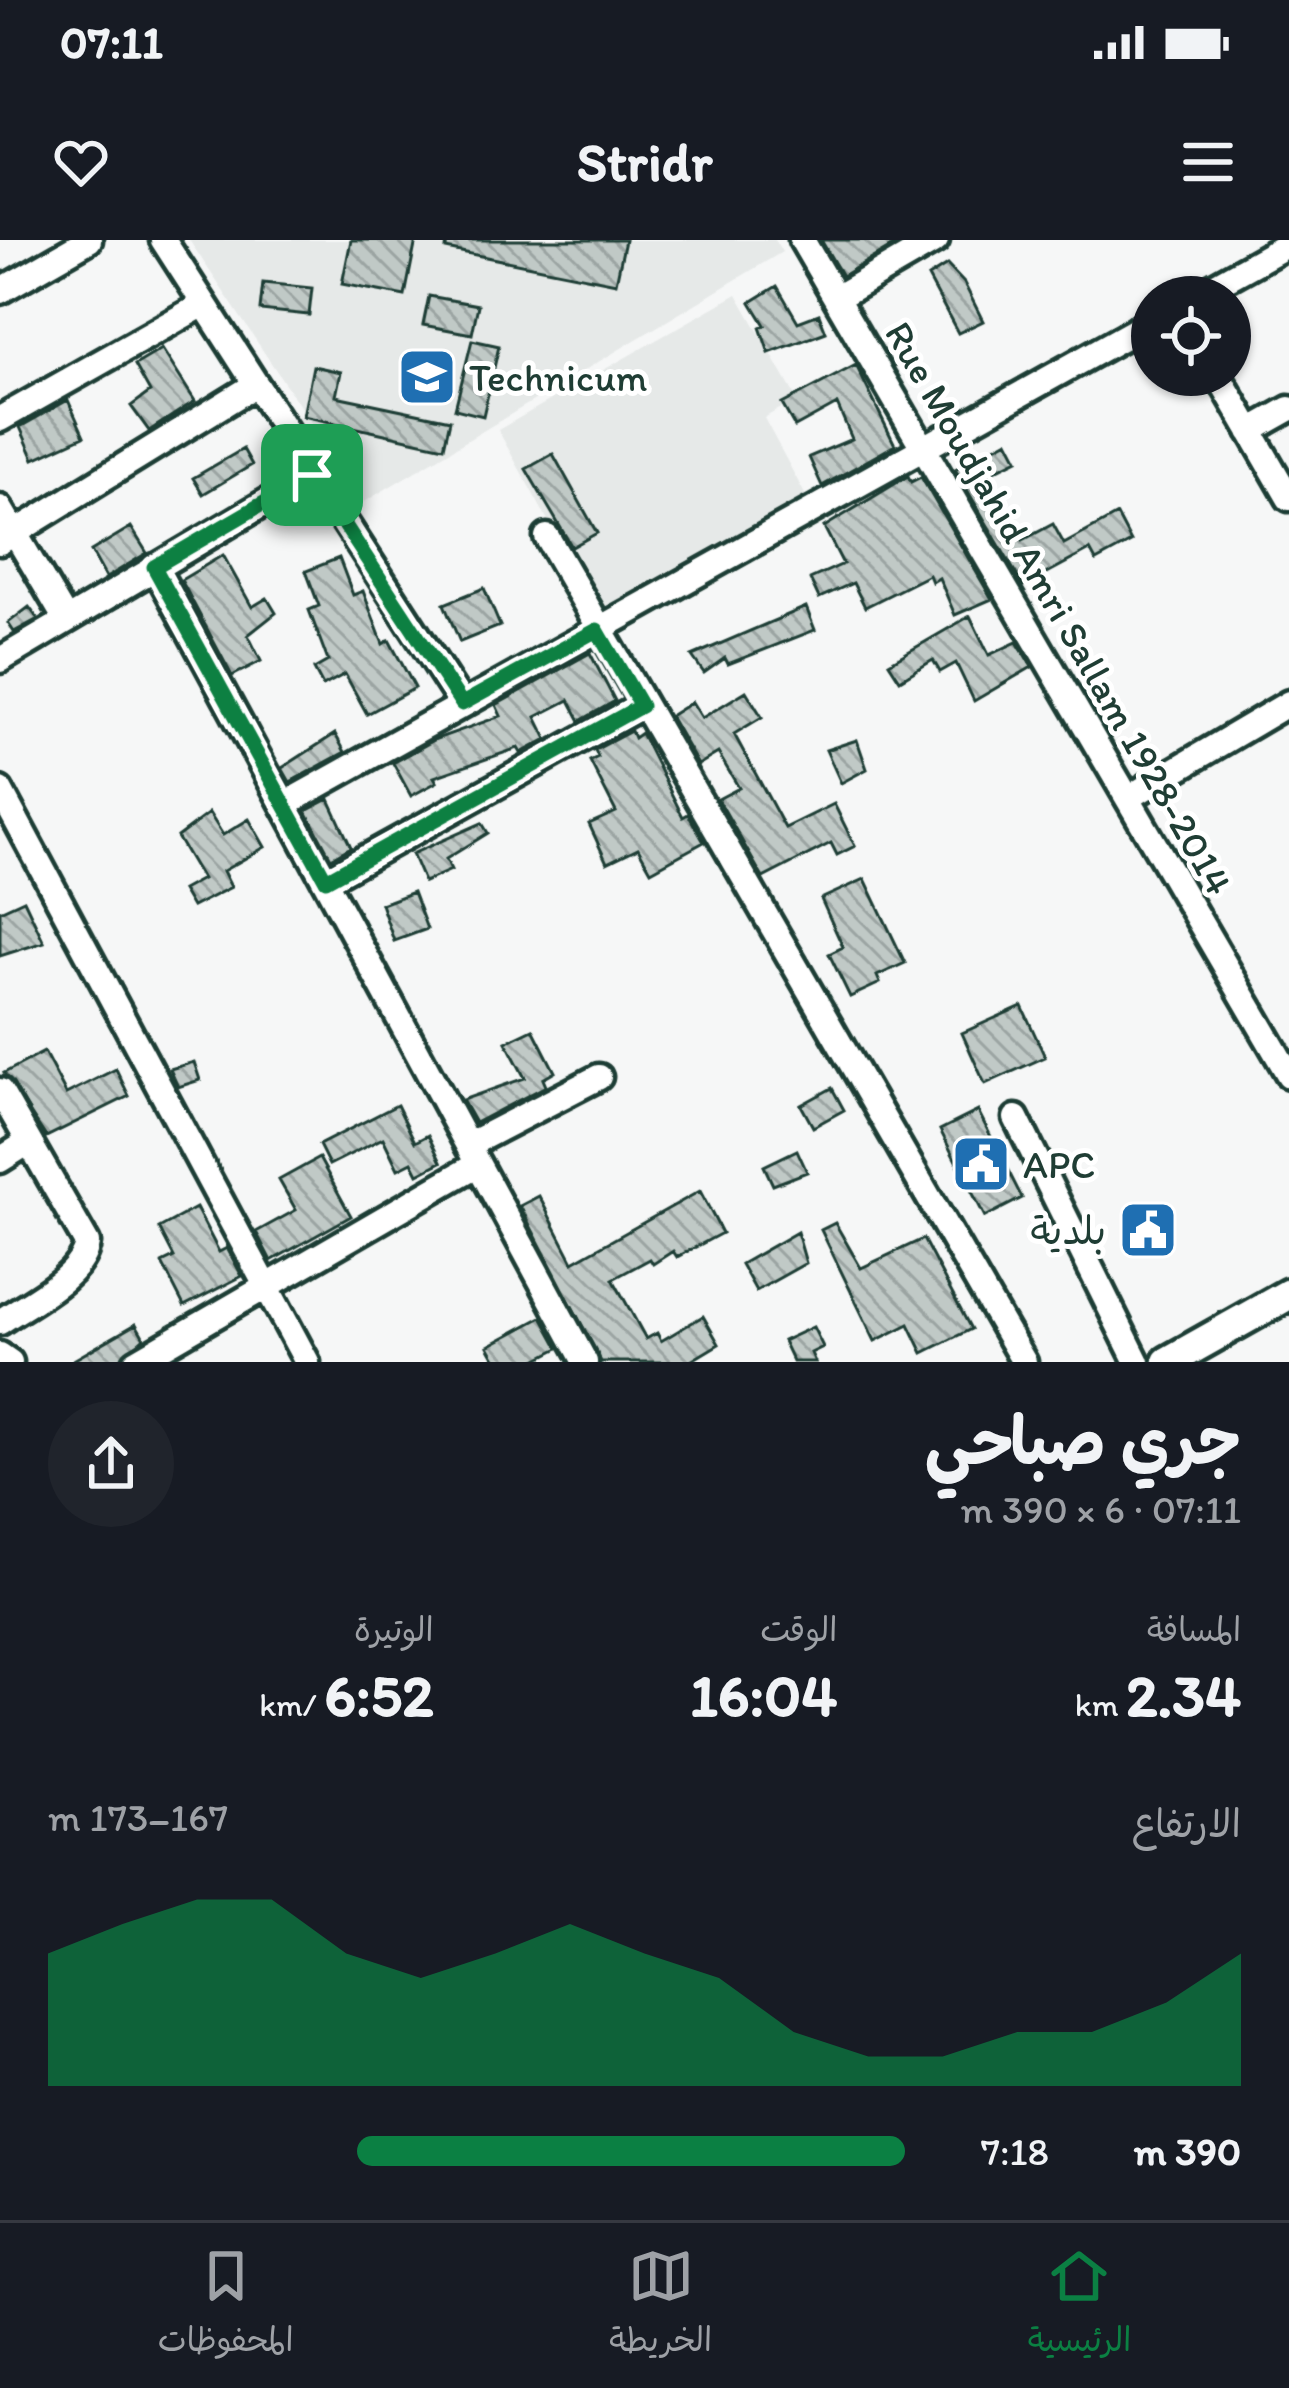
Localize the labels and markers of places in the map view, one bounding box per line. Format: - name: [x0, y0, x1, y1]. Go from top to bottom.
- school or university icon: Technicum: [396, 346, 458, 408]
- place label: Technicum: [469, 354, 647, 401]
- pin: [261, 424, 363, 526]
- public building icon: APC: [950, 1133, 1012, 1195]
- place label: APC: [1023, 1141, 1095, 1188]
- public building icon: بلدية: [1117, 1199, 1179, 1261]
- place label: بلدية: [1030, 1207, 1106, 1254]

